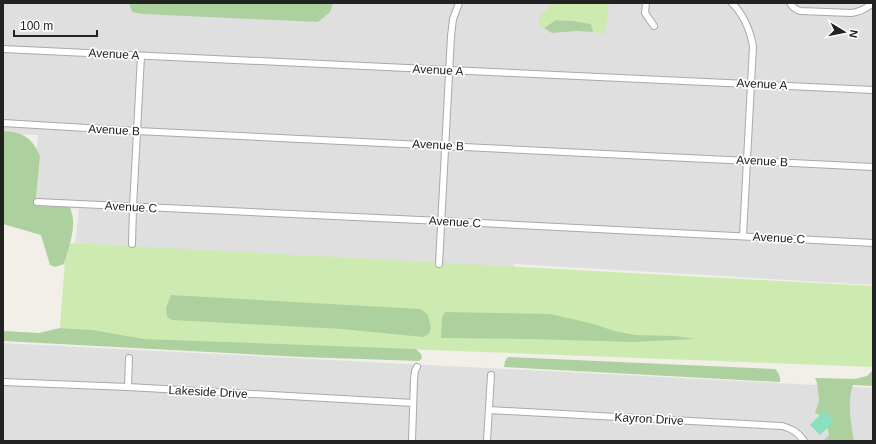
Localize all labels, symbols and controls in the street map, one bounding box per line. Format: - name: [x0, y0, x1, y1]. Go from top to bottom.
- scale bar: [14, 12, 97, 38]
- north arrow: [824, 12, 864, 52]
- text: 100 m: [20, 19, 53, 33]
- text: N: [847, 29, 860, 39]
- street label: Avenue A: [88, 46, 140, 62]
- street label: Avenue A: [412, 62, 464, 78]
- street label: Avenue A: [736, 76, 788, 92]
- street label: Avenue B: [88, 122, 140, 138]
- street label: Avenue B: [412, 137, 464, 153]
- street label: Avenue B: [736, 153, 788, 169]
- street label: Avenue C: [104, 199, 158, 215]
- street label: Avenue C: [428, 214, 482, 230]
- street label: Avenue C: [752, 230, 806, 246]
- street label: Lakeside Drive: [168, 383, 248, 401]
- street label: Kayron Drive: [614, 410, 684, 428]

